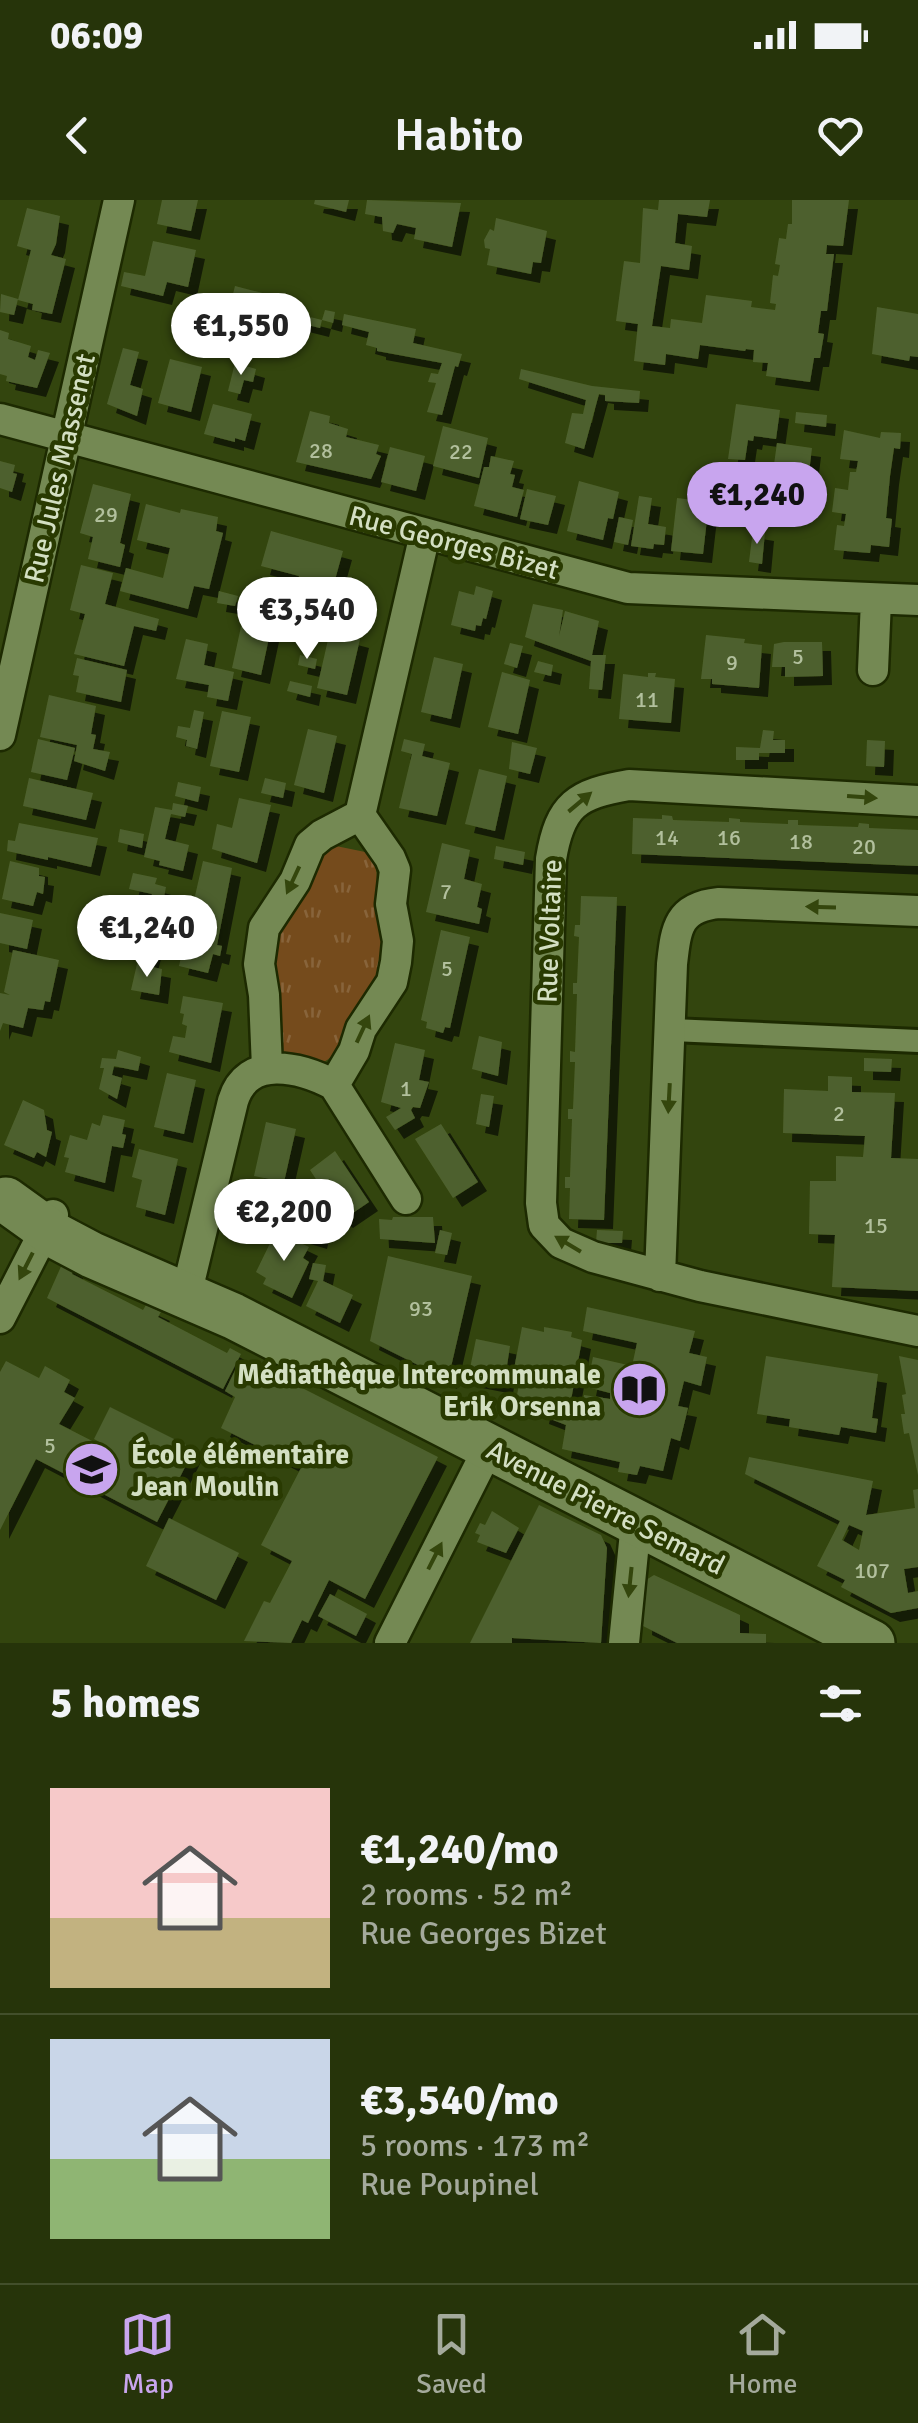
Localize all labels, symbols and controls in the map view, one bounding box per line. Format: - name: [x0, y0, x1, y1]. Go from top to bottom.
- text: 06:09: [50, 12, 143, 59]
- icon: back: [50, 108, 105, 163]
- text: Habito: [394, 108, 524, 163]
- icon: heart: [813, 108, 868, 163]
- pin: €1,550: [160, 293, 322, 378]
- text: €1,550: [193, 306, 289, 345]
- street label: Rue Jules Massenet: [17, 350, 103, 586]
- house number: 28: [309, 437, 333, 464]
- house number: 22: [449, 438, 473, 465]
- pin: €1,240: [676, 462, 838, 547]
- text: €1,240: [709, 475, 805, 514]
- street label: Rue Georges Bizet: [345, 499, 563, 587]
- house number: 29: [94, 501, 118, 528]
- pin: €3,540: [226, 577, 388, 662]
- text: €3,540: [259, 590, 355, 629]
- house number: 5: [792, 643, 804, 670]
- house number: 9: [726, 649, 738, 676]
- house number: 11: [635, 686, 659, 713]
- one-way arrow: [847, 789, 879, 805]
- one-way arrow: [567, 792, 592, 813]
- house number: 14: [655, 824, 679, 851]
- house number: 16: [717, 824, 741, 851]
- house number: 18: [789, 828, 813, 855]
- house number: 20: [852, 833, 876, 860]
- street label: Rue Voltaire: [530, 858, 570, 1004]
- one-way arrow: [284, 865, 301, 894]
- house number: 7: [440, 878, 452, 905]
- pin: €1,240: [66, 895, 228, 980]
- one-way arrow: [804, 899, 836, 915]
- text: €1,240: [99, 908, 195, 947]
- house number: 5: [441, 955, 453, 982]
- one-way arrow: [355, 1014, 372, 1043]
- house number: 1: [400, 1075, 412, 1102]
- one-way arrow: [661, 1083, 677, 1115]
- house number: 2: [833, 1100, 845, 1127]
- pin: €2,200: [203, 1179, 365, 1264]
- text: €2,200: [236, 1192, 332, 1231]
- house number: 15: [864, 1212, 888, 1239]
- one-way arrow: [555, 1235, 582, 1254]
- one-way arrow: [18, 1252, 35, 1281]
- house number: 93: [409, 1295, 433, 1322]
- place label: Médiathèque Intercommunale Erik Orsenna: [237, 1358, 601, 1424]
- library icon: Médiathèque Intercommunale Erik Orsenna: [610, 1360, 670, 1420]
- house number: 5: [44, 1432, 56, 1459]
- street label: Avenue Pierre Semard: [481, 1433, 730, 1583]
- place label: École élémentaire Jean Moulin: [131, 1436, 349, 1504]
- school or university icon: École élémentaire Jean Moulin: [62, 1440, 122, 1500]
- one-way arrow: [426, 1542, 443, 1571]
- house number: 107: [854, 1557, 890, 1584]
- one-way arrow: [622, 1567, 638, 1599]
- icon: filters: [813, 1676, 868, 1731]
- text: 5 homes: [50, 1678, 200, 1729]
- text: €1,240/mo: [360, 1824, 559, 1875]
- icon: home: [130, 1828, 250, 1948]
- text: 2 rooms · 52 m²: [360, 1875, 573, 1914]
- text: Rue Georges Bizet: [360, 1914, 607, 1953]
- text: €3,540/mo: [360, 2075, 559, 2126]
- icon: home: [130, 2079, 250, 2199]
- text: 5 rooms · 173 m²: [360, 2126, 590, 2165]
- text: Rue Poupinel: [360, 2165, 539, 2204]
- tab: Map: [120, 2307, 175, 2401]
- tab: Saved: [416, 2307, 487, 2401]
- tab: Home: [728, 2307, 798, 2401]

